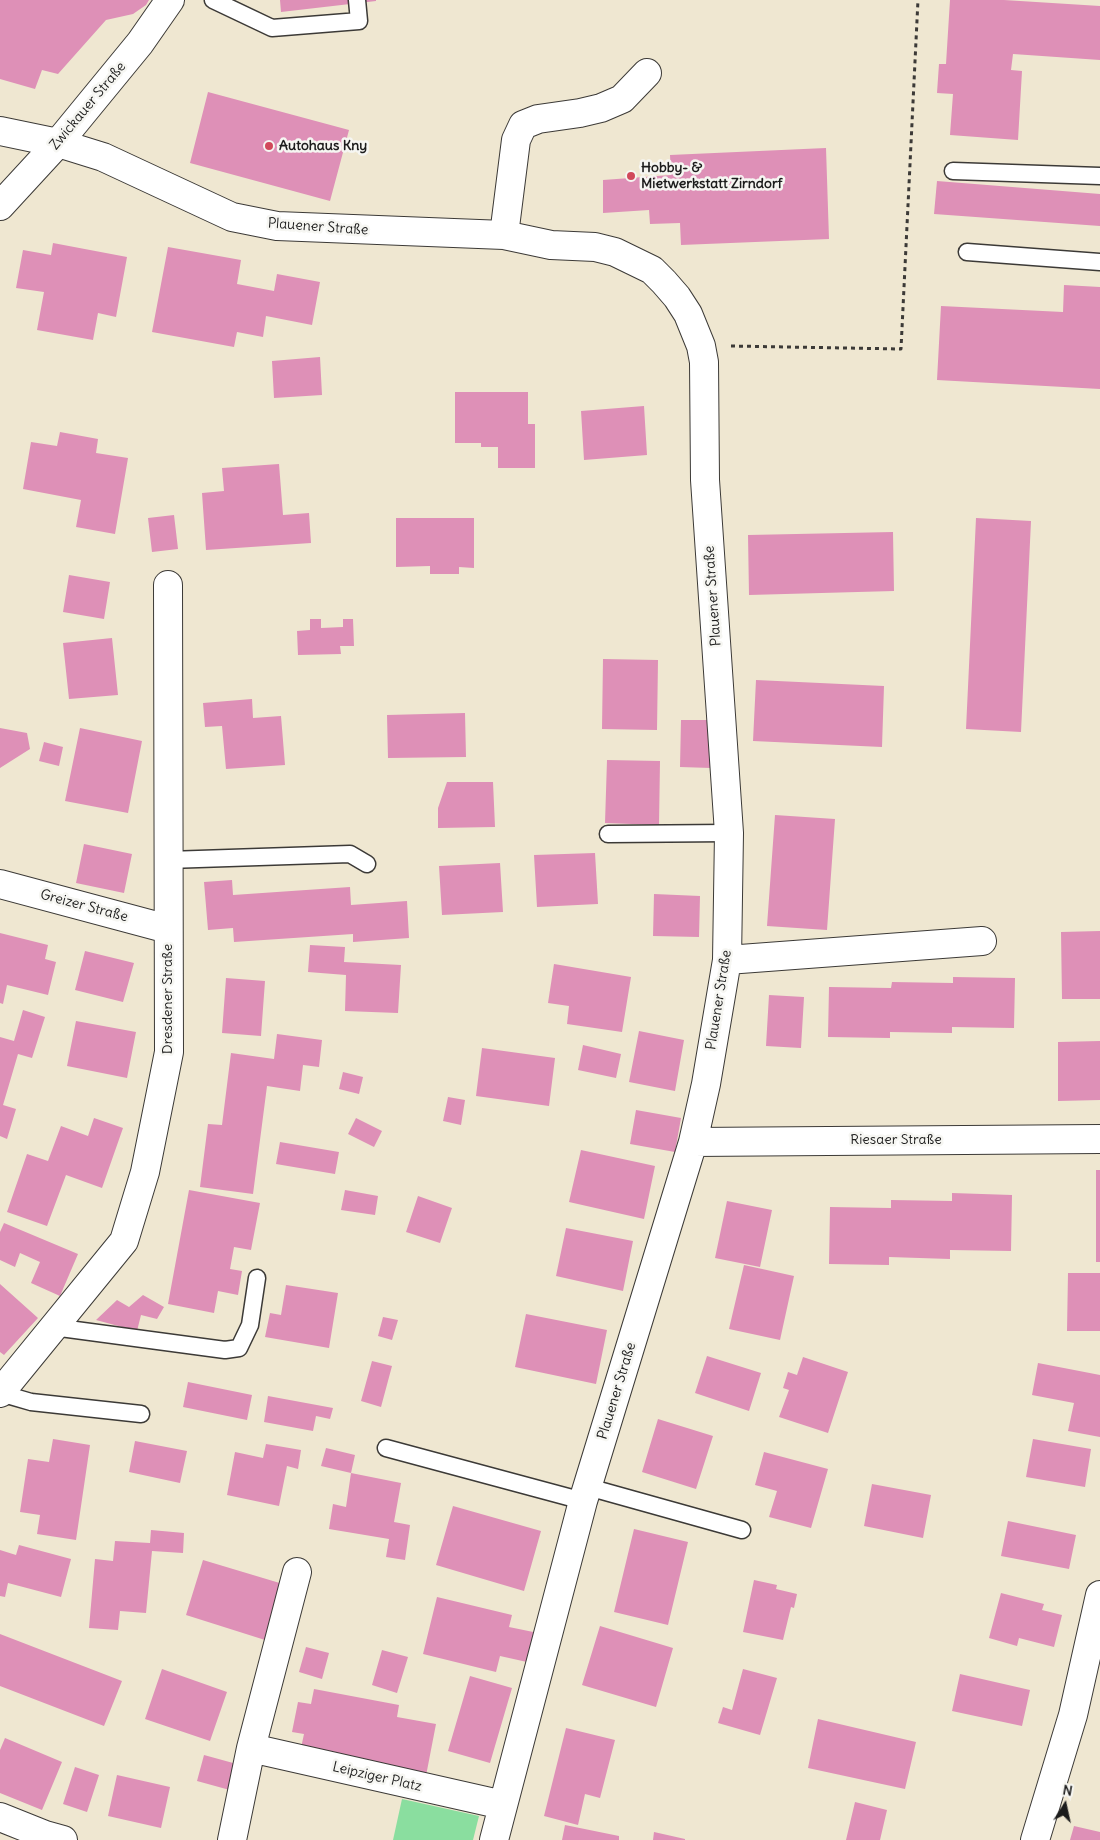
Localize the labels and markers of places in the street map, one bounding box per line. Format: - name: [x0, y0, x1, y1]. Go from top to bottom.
- place label: Autohaus Kny: [279, 138, 367, 154]
- marker: Autohaus Kny: [263, 140, 275, 152]
- place label: Hobby- & Mietwerkstatt Zirndorf: [641, 160, 782, 192]
- marker: Hobby- & Mietwerkstatt Zirndorf: [625, 170, 637, 182]

